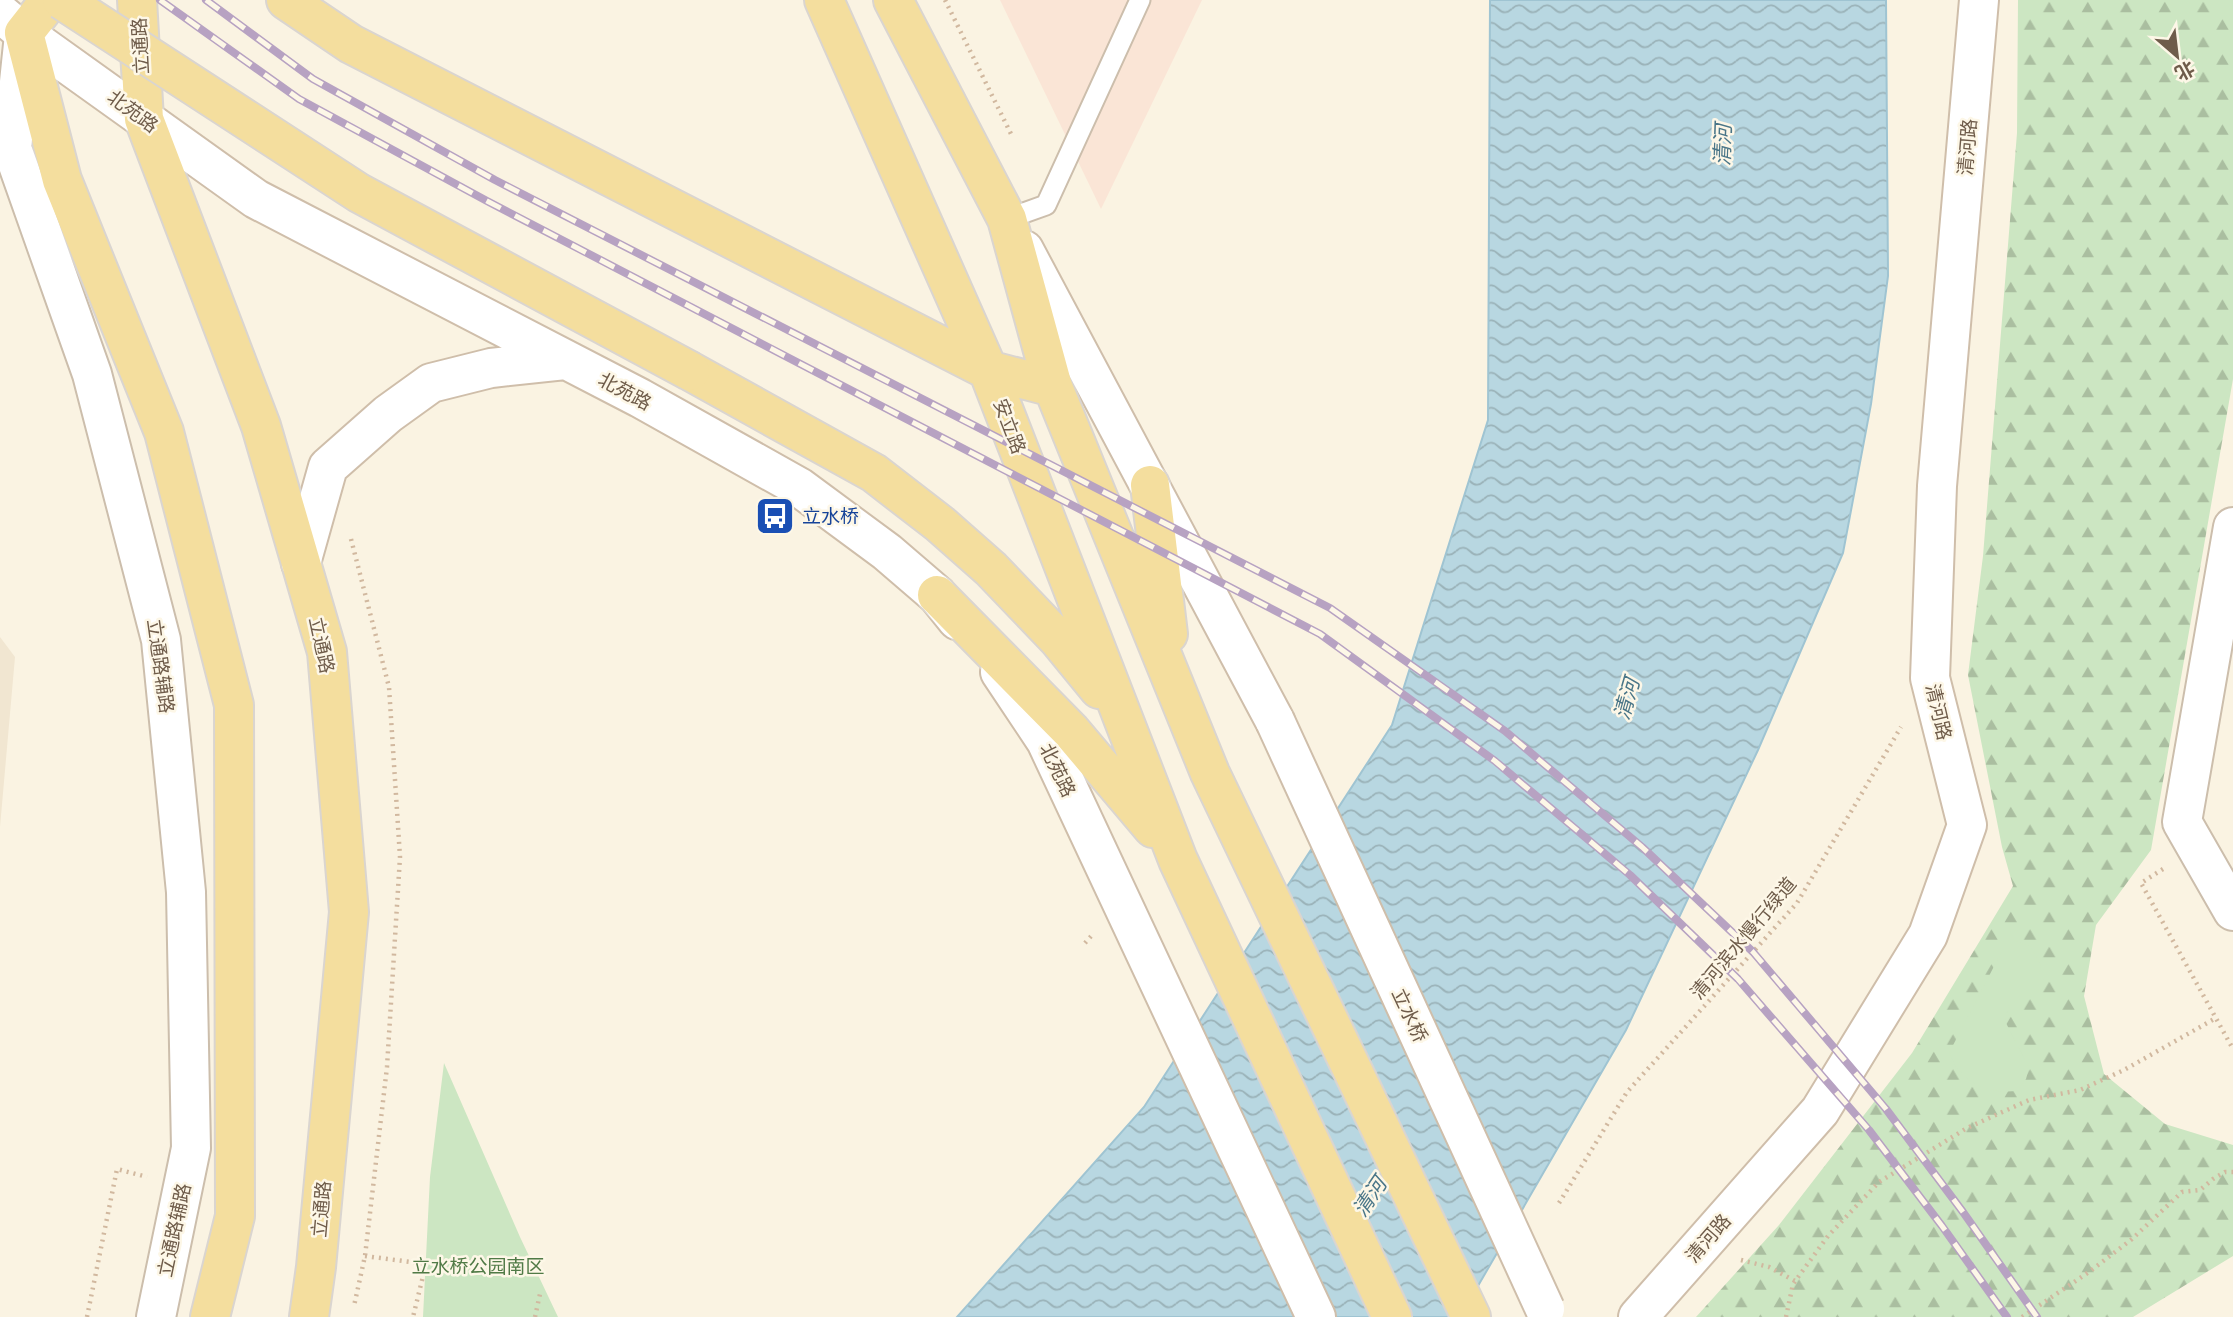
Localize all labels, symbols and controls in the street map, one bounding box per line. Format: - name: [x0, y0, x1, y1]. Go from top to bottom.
- street label: 立通路: [128, 17, 152, 75]
- north arrow: [2142, 21, 2212, 91]
- text: 北: [2171, 57, 2199, 85]
- street label: 北苑路: [103, 85, 163, 137]
- street label: 清河路: [1954, 118, 1980, 176]
- water label: 清河: [1709, 120, 1735, 166]
- street label: 北苑路: [595, 368, 655, 414]
- street label: 安立路: [990, 395, 1030, 457]
- bus stop icon: 立水桥: [754, 495, 796, 537]
- place label: 立水桥: [802, 505, 859, 527]
- street label: 立通路: [305, 615, 339, 675]
- street label: 立通路辅路: [143, 617, 179, 715]
- water label: 清河: [1609, 671, 1644, 722]
- street label: 清河路: [1922, 682, 1956, 742]
- street label: 北苑路: [1036, 740, 1080, 800]
- street label: 清河滨水慢行绿道: [1686, 873, 1800, 1003]
- street label: 立水桥: [1388, 985, 1432, 1045]
- water label: 清河: [1347, 1169, 1393, 1221]
- street label: 立通路: [308, 1180, 334, 1238]
- street label: 立通路辅路: [153, 1181, 195, 1279]
- street label: 清河路: [1681, 1209, 1735, 1267]
- park label: 立水桥公园南区: [411, 1255, 545, 1277]

